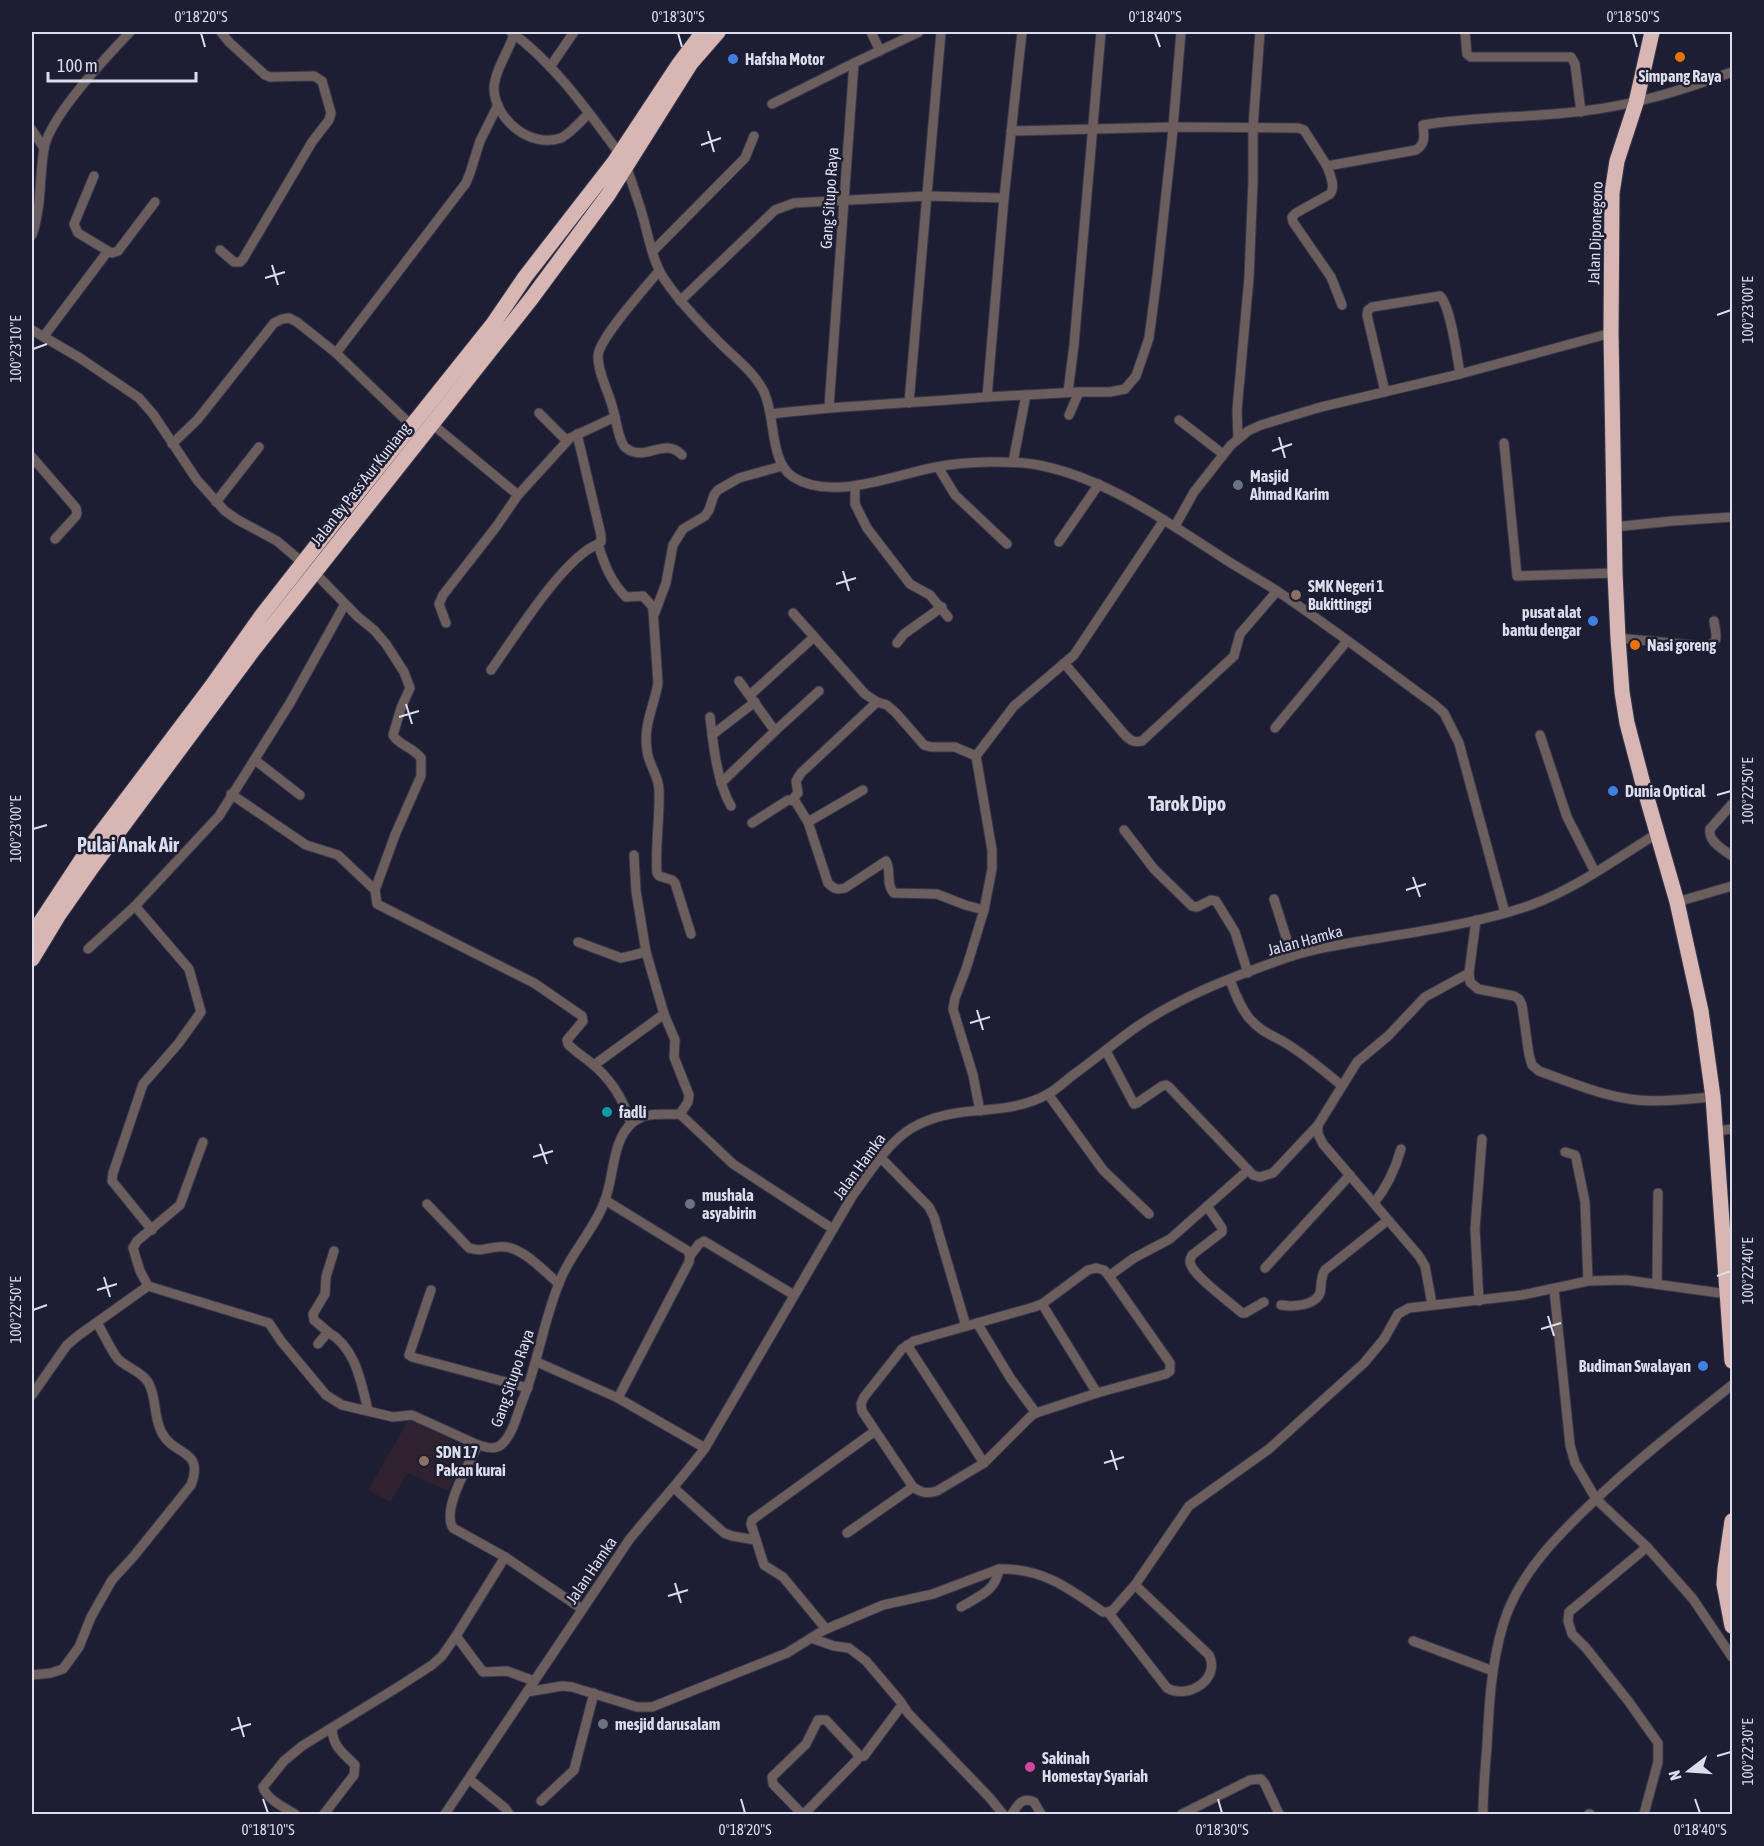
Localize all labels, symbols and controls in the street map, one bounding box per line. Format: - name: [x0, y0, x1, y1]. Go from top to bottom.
- text: 0°18'20"S: [174, 8, 228, 25]
- text: 0°18'30"S: [651, 8, 705, 25]
- text: 0°18'40"S: [1128, 8, 1182, 25]
- text: 0°18'50"S: [1606, 8, 1660, 25]
- scale bar: [48, 45, 196, 83]
- place label: Hafsha Motor: [745, 50, 824, 68]
- marker: Simpang Raya: [1673, 50, 1687, 64]
- marker: Hafsha Motor: [726, 52, 740, 66]
- text: 100 m: [57, 55, 98, 76]
- place label: Simpang Raya: [1638, 67, 1722, 85]
- street label: Gang Situpo Raya: [816, 146, 843, 250]
- street label: Jalan Diponegoro: [1584, 181, 1607, 285]
- text: 100°23'00"E: [1739, 276, 1756, 344]
- text: 100°23'10"E: [7, 315, 24, 383]
- street label: Jalan By Pass Aur Kuniang: [307, 419, 414, 549]
- place label: Masjid Ahmad Karim: [1249, 467, 1329, 503]
- marker: Masjid Ahmad Karim: [1231, 478, 1245, 492]
- place label: SMK Negeri 1 Bukittinggi: [1308, 577, 1385, 613]
- marker: SMK Negeri 1 Bukittinggi: [1289, 588, 1303, 602]
- place label: pusat alat bantu dengar: [1502, 603, 1581, 639]
- marker: pusat alat bantu dengar: [1586, 614, 1600, 628]
- place label: Nasi goreng: [1647, 636, 1716, 654]
- marker: Nasi goreng: [1628, 638, 1642, 652]
- text: 100°22'50"E: [1739, 757, 1756, 825]
- place label: Dunia Optical: [1625, 782, 1706, 800]
- marker: Dunia Optical: [1606, 784, 1620, 798]
- district label: Tarok Dipo: [1148, 792, 1226, 815]
- text: 100°23'00"E: [7, 795, 24, 863]
- district label: Pulai Anak Air: [77, 833, 180, 856]
- street label: Jalan Hamka: [1266, 921, 1344, 959]
- place label: fadli: [618, 1103, 647, 1121]
- marker: fadli: [600, 1105, 614, 1119]
- street label: Jalan Hamka: [829, 1130, 889, 1202]
- place label: mushala asyabirin: [702, 1186, 757, 1222]
- marker: mushala asyabirin: [683, 1197, 697, 1211]
- text: 100°22'40"E: [1739, 1237, 1756, 1305]
- text: 100°22'50"E: [7, 1276, 24, 1344]
- street label: Gang Situpo Raya: [487, 1327, 538, 1430]
- place label: Budiman Swalayan: [1579, 1357, 1691, 1375]
- marker: Budiman Swalayan: [1696, 1359, 1710, 1373]
- place label: SDN 17 Pakan kurai: [436, 1443, 506, 1479]
- marker: SDN 17 Pakan kurai: [417, 1454, 431, 1468]
- street label: Jalan Hamka: [562, 1533, 620, 1607]
- place label: mesjid darusalam: [615, 1715, 720, 1733]
- marker: mesjid darusalam: [596, 1717, 610, 1731]
- text: 100°22'30"E: [1739, 1718, 1756, 1786]
- north arrow: [1659, 1741, 1719, 1801]
- place label: Sakinah Homestay Syariah: [1042, 1749, 1148, 1785]
- marker: Sakinah Homestay Syariah: [1023, 1760, 1037, 1774]
- text: N: [1665, 1768, 1685, 1783]
- text: 0°18'10"S: [241, 1821, 295, 1838]
- text: 0°18'20"S: [718, 1821, 772, 1838]
- text: 0°18'30"S: [1195, 1821, 1249, 1838]
- text: 0°18'40"S: [1673, 1821, 1727, 1838]

